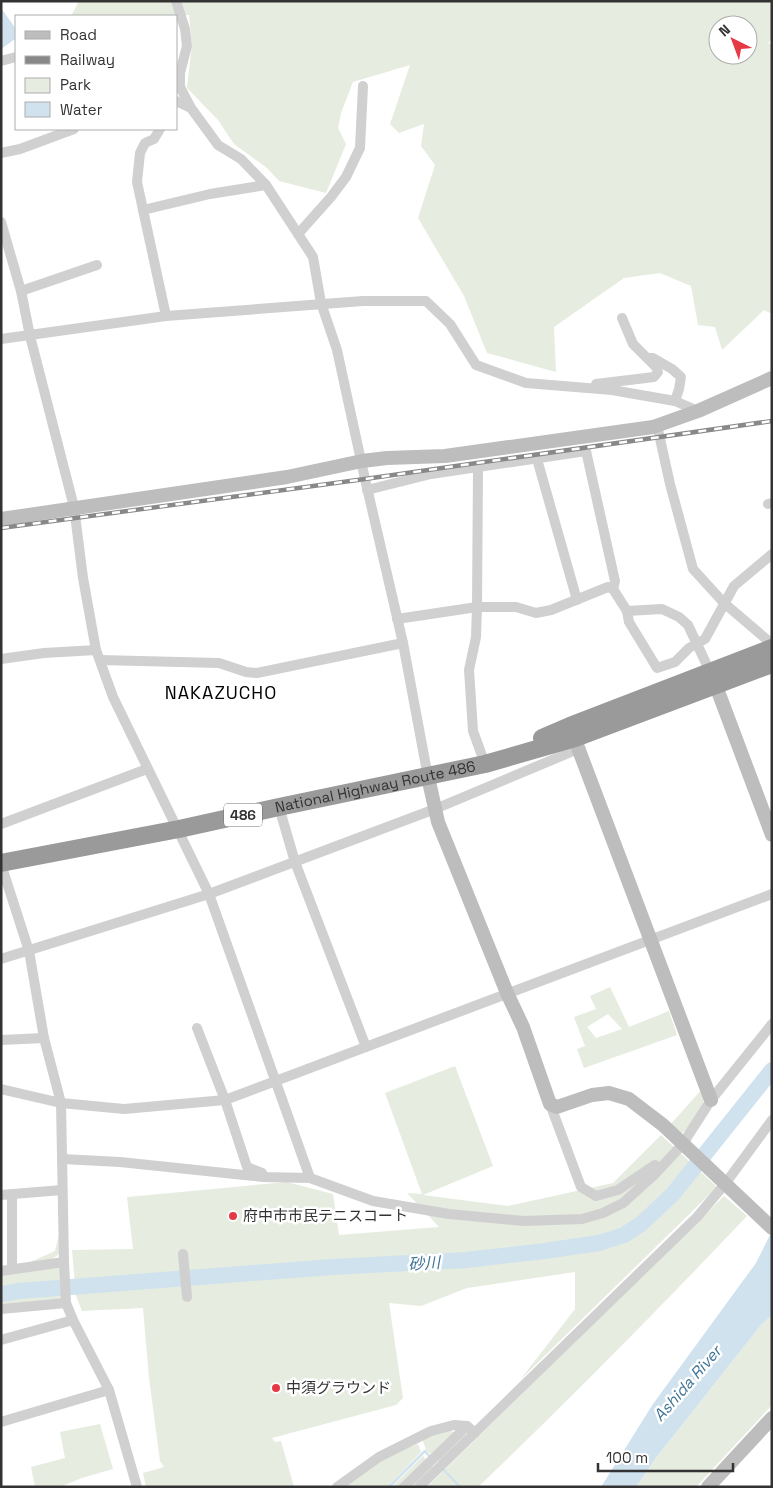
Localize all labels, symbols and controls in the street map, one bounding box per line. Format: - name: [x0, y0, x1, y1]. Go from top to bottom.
- legend: [15, 15, 178, 130]
- north arrow: [708, 15, 758, 65]
- text: N: [715, 21, 734, 40]
- text: Road: [60, 25, 97, 44]
- text: Railway: [60, 50, 115, 69]
- text: Park: [60, 75, 91, 94]
- text: Water: [60, 100, 103, 119]
- district label: NAKAZUCHO: [165, 681, 277, 704]
- street label: National Highway Route 486: [273, 756, 477, 817]
- road number: 486: [224, 804, 262, 826]
- place label: 府中市市民テニスコート: [243, 1206, 408, 1225]
- marker: 府中市市民テニスコート: [227, 1210, 239, 1222]
- water label: 砂川: [407, 1252, 443, 1275]
- water label: Ashida River: [649, 1340, 727, 1426]
- place label: 中須グラウンド: [286, 1378, 391, 1397]
- marker: 中須グラウンド: [270, 1382, 282, 1394]
- scale bar: [598, 1440, 733, 1472]
- text: 100 m: [606, 1448, 648, 1467]

